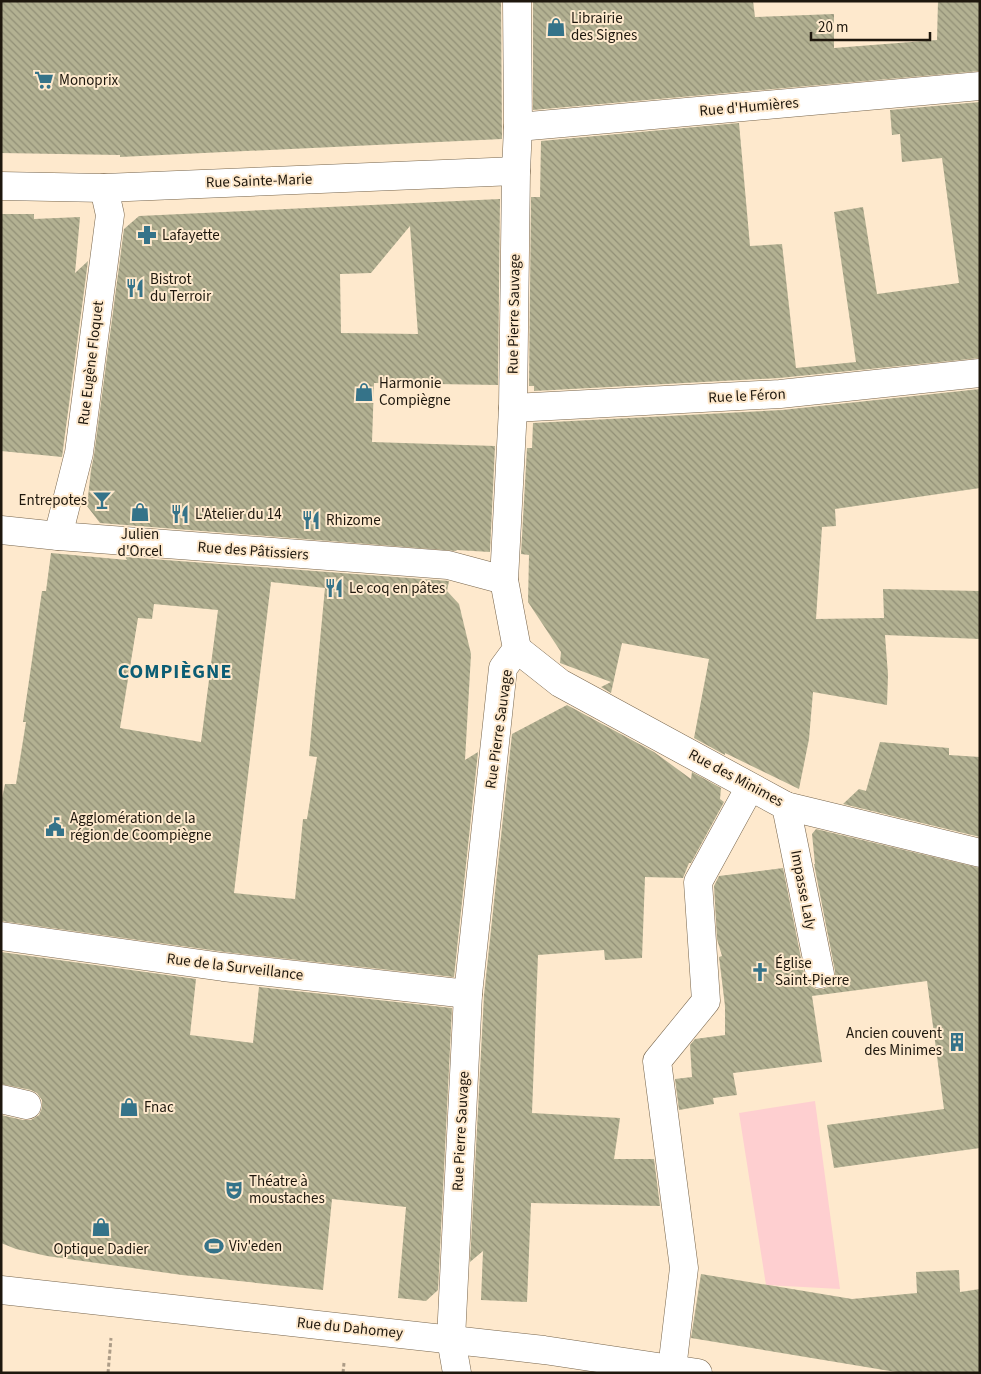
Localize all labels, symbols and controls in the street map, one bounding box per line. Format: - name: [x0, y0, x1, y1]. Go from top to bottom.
- place label: Librairie des Signes: [571, 8, 637, 46]
- scale bar: [811, 10, 930, 42]
- shop icon: Librairie des Signes: [545, 16, 567, 38]
- text: 20 m: [818, 17, 848, 38]
- supermarket icon: Monoprix: [33, 69, 55, 91]
- place label: Monoprix: [59, 70, 119, 91]
- street label: Rue d'Humières: [699, 92, 799, 122]
- street label: Rue Sainte-Marie: [205, 169, 313, 193]
- pharmacy icon: Lafayette: [136, 224, 158, 246]
- place label: Lafayette: [162, 225, 220, 246]
- street label: Rue Pierre Sauvage: [502, 254, 526, 374]
- place label: Bistrot du Terroir: [150, 269, 212, 307]
- restaurant icon: Bistrot du Terroir: [124, 277, 146, 299]
- street label: Rue Eugène Floquet: [73, 300, 109, 426]
- place label: Harmonie Compiègne: [379, 373, 451, 411]
- shop icon: Harmonie Compiègne: [353, 381, 375, 403]
- street label: Rue le Féron: [708, 383, 786, 409]
- bar icon: Entrepotes: [91, 489, 113, 511]
- place label: Entrepotes: [19, 490, 87, 511]
- shop icon: Julien d'Orcel: [129, 501, 151, 523]
- restaurant icon: L'Atelier du 14: [169, 503, 191, 525]
- place label: L'Atelier du 14: [195, 504, 282, 525]
- restaurant icon: Rhizome: [300, 509, 322, 531]
- place label: Rhizome: [326, 510, 381, 531]
- place label: Julien d'Orcel: [118, 524, 163, 562]
- street label: Rue des Pâtissiers: [197, 537, 309, 565]
- restaurant icon: Le coq en pâtes: [323, 577, 345, 599]
- place label: Le coq en pâtes: [349, 578, 445, 599]
- district label: COMPIÈGNE: [118, 658, 232, 686]
- street label: Rue Pierre Sauvage: [480, 668, 518, 790]
- street label: Rue des Minimes: [685, 744, 787, 812]
- place label: Agglomération de la région de Coompiègne: [70, 808, 211, 846]
- public building icon: Agglomération de la région de Coompiègne: [44, 816, 66, 838]
- street label: Impasse Laly: [785, 848, 821, 932]
- street label: Rue de la Surveillance: [165, 948, 305, 986]
- place label: Église Saint-Pierre: [775, 953, 849, 991]
- church icon: Église Saint-Pierre: [749, 961, 771, 983]
- place label: Ancien couvent des Minimes: [846, 1023, 942, 1061]
- building icon: Ancien couvent des Minimes: [946, 1031, 968, 1053]
- street label: Rue Pierre Sauvage: [447, 1070, 475, 1192]
- shop icon: Fnac: [118, 1096, 140, 1118]
- place label: Fnac: [144, 1097, 174, 1118]
- place label: Théatre à moustaches: [249, 1171, 325, 1209]
- theatre icon: Théatre à moustaches: [223, 1179, 245, 1201]
- shop icon: Optique Dadier: [90, 1216, 112, 1238]
- sports icon: Viv'eden: [203, 1235, 225, 1257]
- place label: Viv'eden: [229, 1236, 282, 1257]
- place label: Optique Dadier: [53, 1239, 149, 1260]
- street label: Rue du Dahomey: [296, 1312, 404, 1344]

